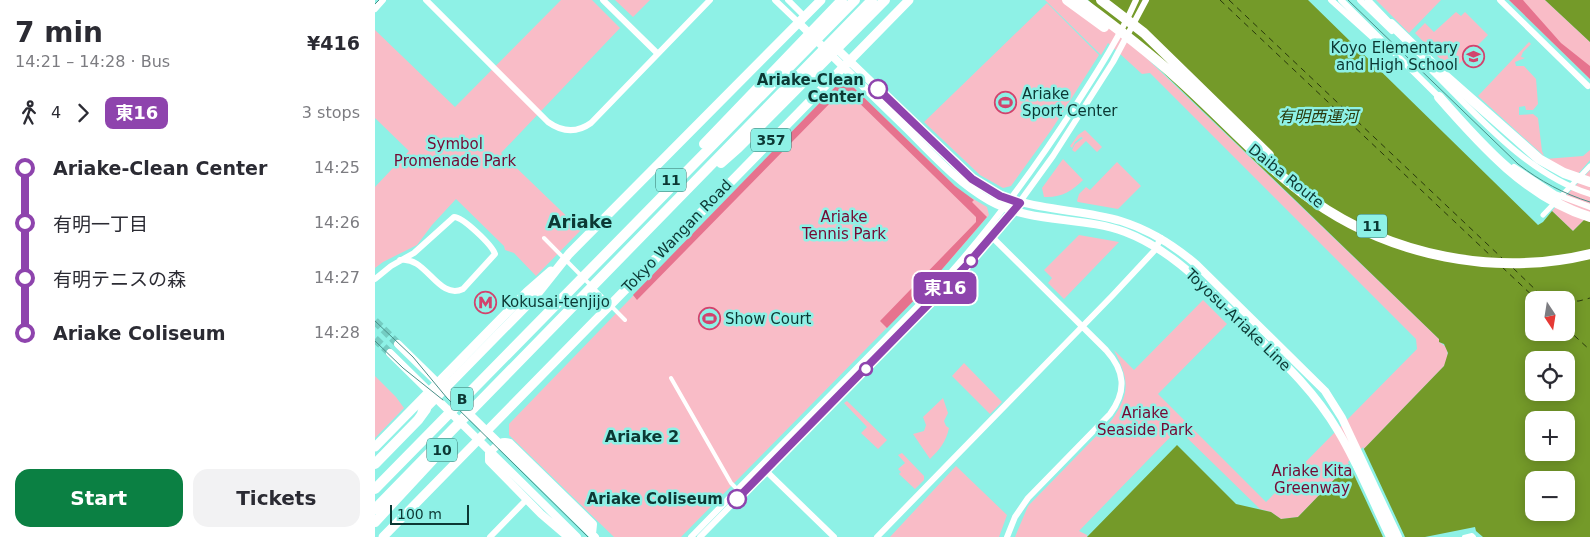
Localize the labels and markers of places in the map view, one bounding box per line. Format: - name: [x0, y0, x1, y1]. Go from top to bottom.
- place label: Koyo Elementary and High School: [1331, 39, 1458, 74]
- school or university icon: Koyo Elementary and High School: [1462, 45, 1486, 69]
- place label: Ariake-Clean Center: [757, 71, 865, 106]
- marker: Ariake-Clean Center: [868, 79, 888, 99]
- place label: Ariake Sport Center: [1022, 85, 1118, 120]
- sports icon: Ariake Sport Center: [994, 91, 1018, 115]
- unlabelled marker: [964, 254, 978, 268]
- metro station icon: Kokusai-tenjijo: [473, 290, 497, 314]
- place label: Kokusai-tenjijo: [501, 293, 610, 311]
- sports icon: Show Court: [697, 307, 721, 331]
- place label: Show Court: [725, 310, 812, 328]
- unlabelled marker: [859, 362, 873, 376]
- marker: Ariake Coliseum: [727, 489, 747, 509]
- place label: Ariake Coliseum: [587, 490, 723, 508]

